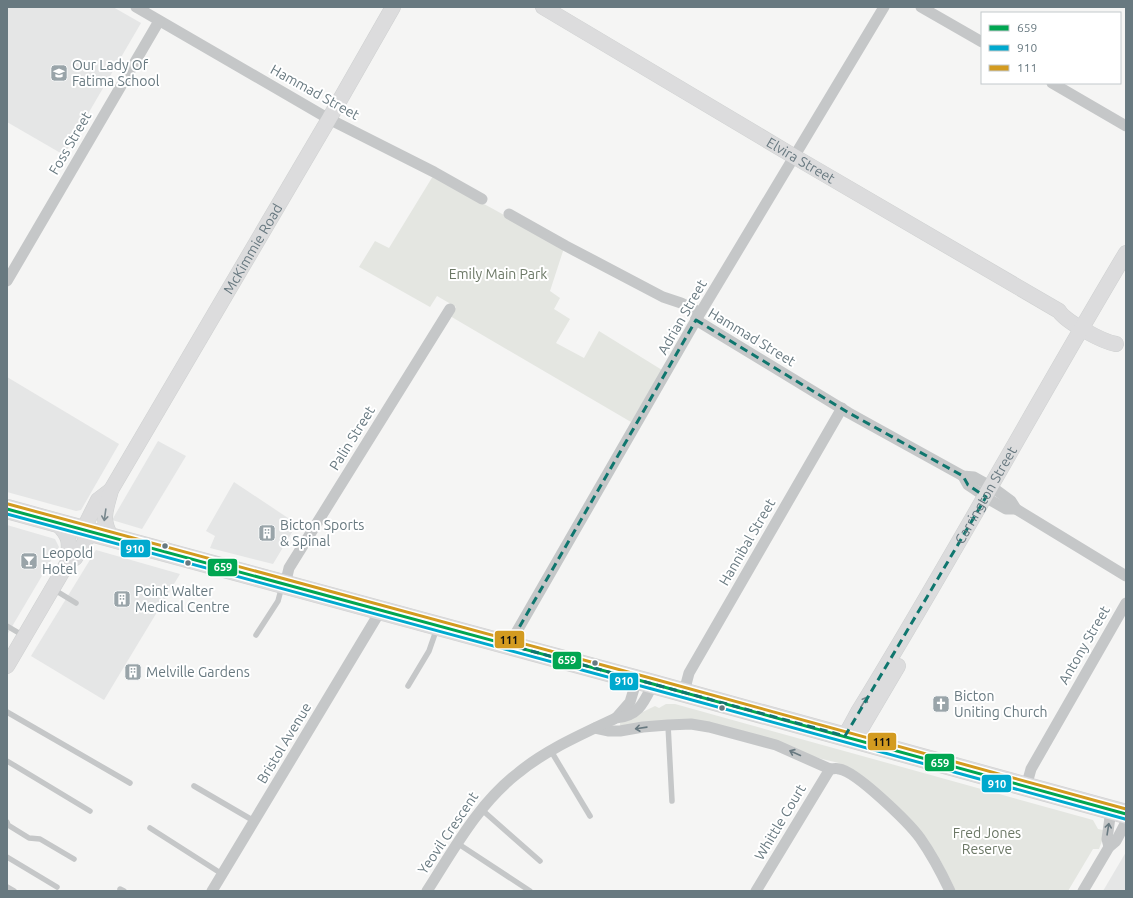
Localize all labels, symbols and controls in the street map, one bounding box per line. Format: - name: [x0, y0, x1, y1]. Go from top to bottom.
- legend: [981, 12, 1121, 84]
- text: 659: [1017, 21, 1037, 34]
- text: 910: [1017, 41, 1038, 54]
- place label: Our Lady Of Fatima School: [72, 57, 160, 89]
- street label: Hammad Street: [268, 61, 363, 123]
- text: 111: [1017, 61, 1037, 74]
- school or university icon: Our Lady Of Fatima School: [49, 63, 69, 83]
- street label: Foss Street: [46, 108, 95, 177]
- street label: Elvira Street: [764, 134, 838, 187]
- street label: McKimmie Road: [220, 201, 285, 297]
- park label: Emily Main Park: [449, 266, 547, 282]
- street label: Adrian Street: [654, 276, 710, 357]
- street label: Hammad Street: [706, 305, 799, 370]
- street label: Palin Street: [326, 402, 378, 473]
- street label: Carrington Street: [951, 443, 1020, 547]
- street label: Hannibal Street: [716, 495, 779, 588]
- one-way arrow: [101, 508, 109, 521]
- place label: Bicton Sports & Spinal: [280, 517, 364, 549]
- building icon: Bicton Sports & Spinal: [257, 523, 277, 543]
- line badge: 910: [120, 539, 151, 558]
- unlabelled marker: [160, 541, 170, 551]
- text: 910: [126, 543, 144, 555]
- place label: Leopold Hotel: [42, 545, 93, 577]
- bar icon: Leopold Hotel: [19, 551, 39, 571]
- unlabelled marker: [183, 558, 193, 568]
- line badge: 659: [207, 558, 238, 577]
- text: 659: [214, 561, 232, 573]
- place label: Point Walter Medical Centre: [135, 583, 230, 615]
- building icon: Point Walter Medical Centre: [112, 589, 132, 609]
- street label: Antony Street: [1055, 603, 1113, 687]
- line badge: 111: [494, 630, 525, 649]
- text: 111: [500, 634, 518, 646]
- line badge: 659: [552, 651, 582, 670]
- text: 659: [558, 654, 576, 666]
- unlabelled marker: [590, 658, 600, 668]
- building icon: Melville Gardens: [123, 662, 143, 682]
- place label: Melville Gardens: [146, 664, 250, 680]
- line badge: 910: [609, 672, 639, 691]
- text: 910: [615, 675, 633, 687]
- place label: Bicton Uniting Church: [954, 688, 1047, 720]
- church icon: Bicton Uniting Church: [931, 694, 951, 714]
- one-way arrow: [861, 696, 869, 708]
- street label: Bristol Avenue: [254, 700, 314, 786]
- unlabelled marker: [717, 703, 727, 713]
- one-way arrow: [635, 724, 648, 732]
- line badge: 111: [867, 732, 897, 751]
- text: 111: [873, 736, 891, 748]
- one-way arrow: [789, 748, 801, 756]
- line badge: 659: [924, 753, 955, 772]
- text: 659: [931, 757, 949, 769]
- line badge: 910: [981, 774, 1012, 793]
- text: 910: [988, 778, 1006, 790]
- street label: Whittle Court: [751, 781, 809, 863]
- street label: Yeovil Crescent: [415, 788, 482, 877]
- one-way arrow: [1105, 823, 1113, 836]
- park label: Fred Jones Reserve: [953, 825, 1021, 857]

